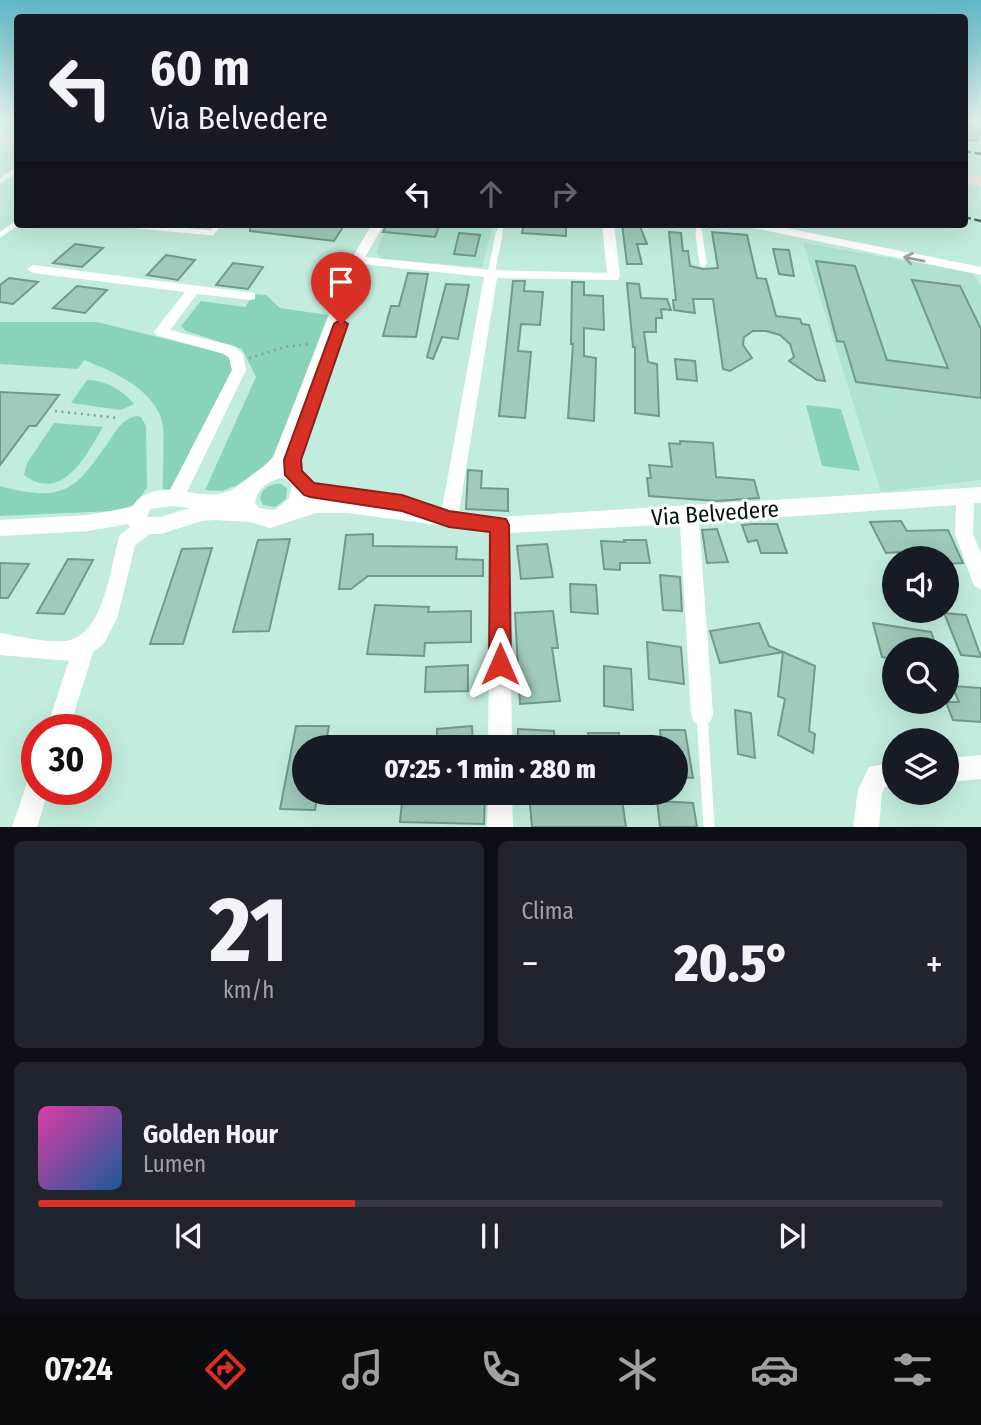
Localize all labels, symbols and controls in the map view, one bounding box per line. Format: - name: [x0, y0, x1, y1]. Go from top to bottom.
- text: 60 m: [150, 39, 250, 98]
- icon: left: [35, 42, 126, 133]
- text: Via Belvedere: [150, 99, 328, 137]
- icon: left: [399, 175, 437, 213]
- icon: ahead: [472, 175, 510, 213]
- icon: right: [545, 175, 583, 213]
- one-way arrow: [903, 251, 926, 265]
- pin: [311, 252, 371, 324]
- icon: arrive: [322, 263, 360, 301]
- street label: Via Belvedere: [650, 495, 780, 531]
- map controls: [882, 546, 959, 805]
- button: sound: [882, 546, 959, 623]
- position arrow: [463, 627, 537, 701]
- button: search: [882, 637, 959, 714]
- speed limit sign: 30: [21, 714, 112, 805]
- button: layers: [882, 728, 959, 805]
- text: 07:25 · 1 min · 280 m: [384, 754, 596, 785]
- text: 21: [209, 876, 288, 985]
- text: Clima: [522, 897, 574, 925]
- text: 20.5°: [674, 932, 790, 995]
- text: −: [522, 941, 539, 987]
- text: +: [926, 941, 943, 987]
- text: km/h: [223, 976, 274, 1004]
- text: Golden Hour: [143, 1119, 278, 1150]
- text: Lumen: [143, 1150, 206, 1178]
- icon: previous: [170, 1217, 208, 1255]
- icon: pause: [471, 1217, 509, 1255]
- icon: next: [773, 1217, 811, 1255]
- icon: directions: [201, 1345, 250, 1394]
- icon: music: [338, 1345, 387, 1394]
- icon: phone: [476, 1345, 525, 1394]
- icon: climate: [613, 1345, 662, 1394]
- icon: car: [750, 1345, 799, 1394]
- icon: filters: [888, 1345, 937, 1394]
- text: 07:24: [44, 1350, 113, 1388]

